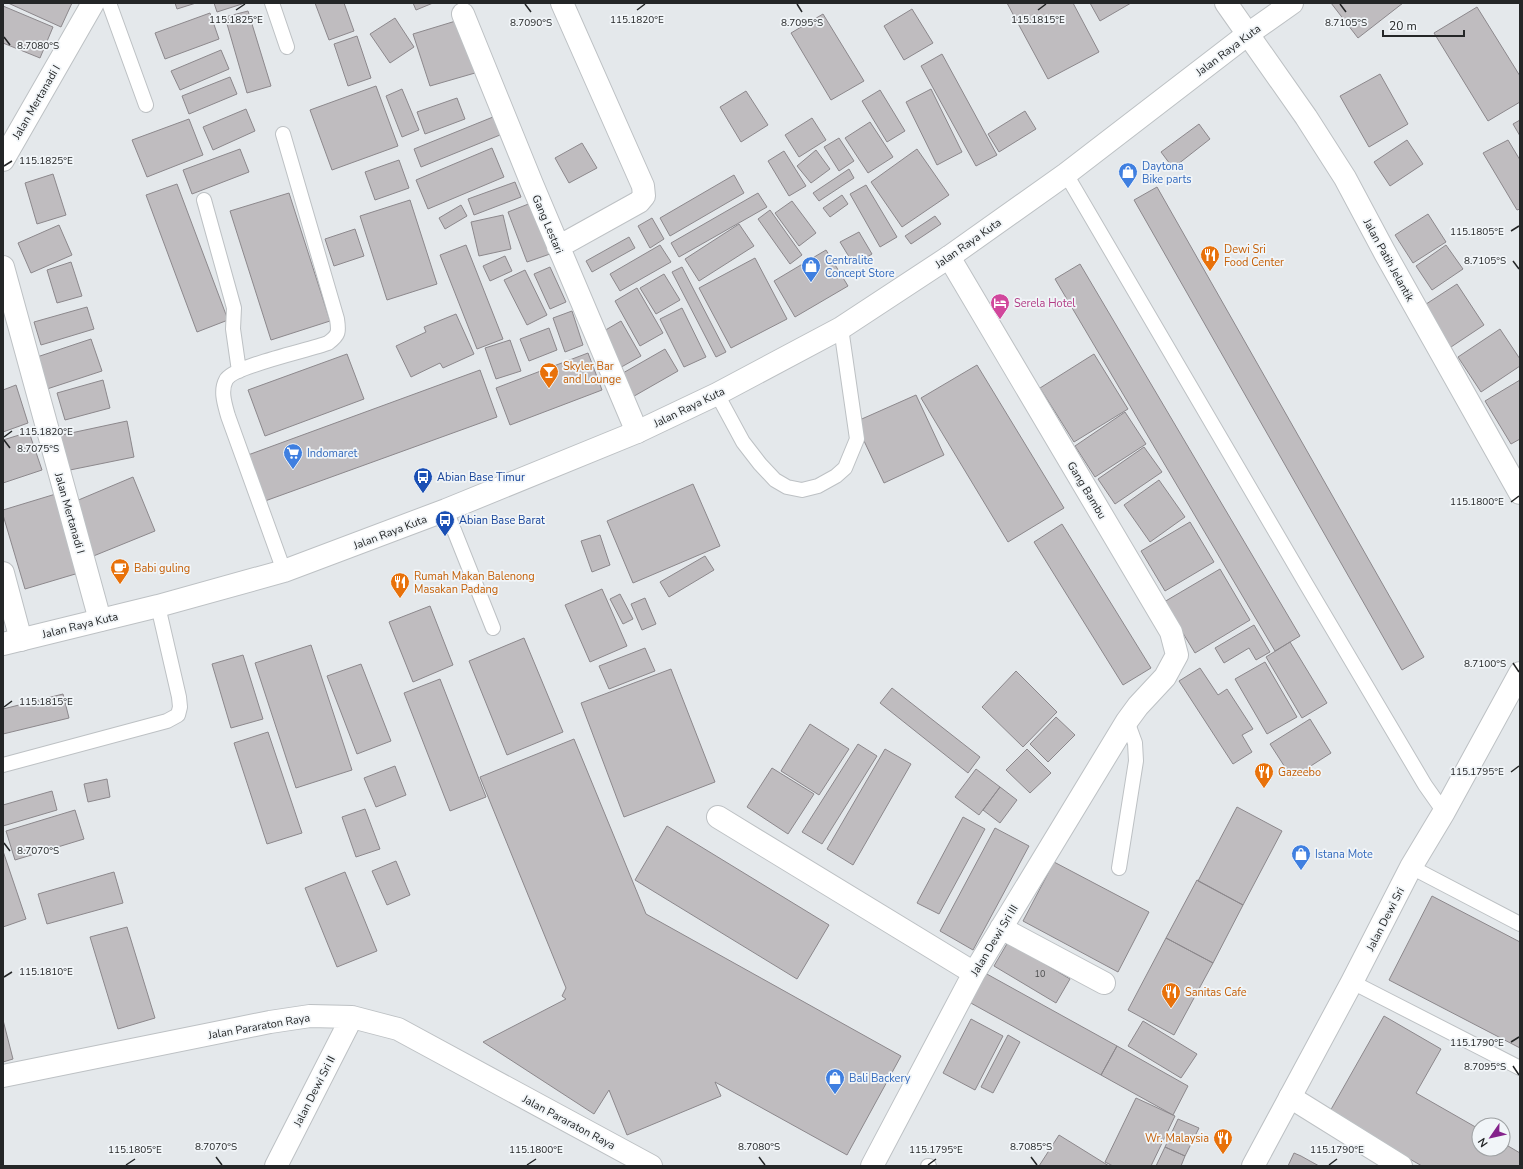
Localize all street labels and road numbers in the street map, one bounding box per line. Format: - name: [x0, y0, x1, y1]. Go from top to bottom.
- street label: Jalan Raya Kuta: [1192, 21, 1264, 80]
- street label: Jalan Mertanadi I: [9, 62, 64, 143]
- street label: Gang Lestari: [528, 192, 567, 256]
- street label: Jalan Raya Kuta: [931, 215, 1004, 272]
- street label: Jalan Patih Jelantik: [1359, 215, 1418, 305]
- street label: Jalan Raya Kuta: [650, 384, 727, 432]
- street label: Gang Bambu: [1064, 459, 1110, 522]
- street label: Jalan Mertanadi I: [51, 470, 88, 555]
- street label: Jalan Raya Kuta: [350, 512, 429, 554]
- street label: Jalan Raya Kuta: [40, 609, 120, 642]
- street label: Jalan Dewi Sri: [1363, 885, 1408, 954]
- street label: Jalan Dewi Sri III: [967, 902, 1022, 980]
- street label: Jalan Pararaton Raya: [206, 1010, 311, 1043]
- street label: Jalan Dewi Sri II: [290, 1053, 339, 1130]
- street label: Jalan Pararaton Raya: [519, 1091, 618, 1153]

